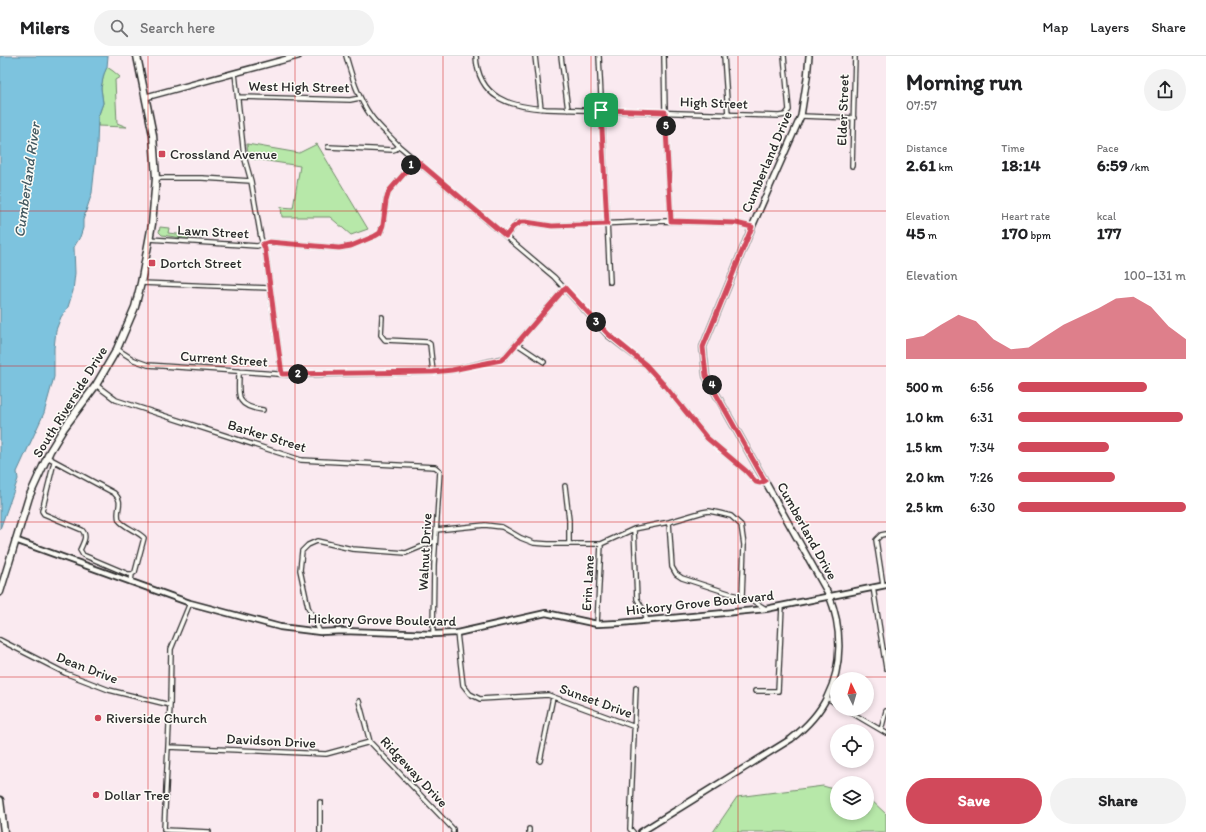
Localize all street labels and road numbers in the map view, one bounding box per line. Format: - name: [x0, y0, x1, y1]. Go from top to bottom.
- street label: Elder Street: [833, 74, 853, 146]
- street label: West High Street: [248, 78, 350, 96]
- street label: High Street: [680, 93, 748, 113]
- street label: Cumberland Drive: [738, 108, 796, 215]
- street label: Lawn Street: [177, 222, 249, 242]
- street label: South Riverside Drive: [29, 343, 111, 461]
- street label: Current Street: [180, 347, 268, 371]
- street label: Barker Street: [226, 416, 308, 456]
- street label: Cumberland Drive: [773, 479, 841, 583]
- street label: Walnut Drive: [414, 512, 436, 591]
- street label: Erin Lane: [578, 554, 598, 611]
- street label: Hickory Grove Boulevard: [625, 587, 775, 619]
- street label: Hickory Grove Boulevard: [307, 610, 457, 630]
- street label: Dean Drive: [54, 648, 121, 688]
- street label: Sunset Drive: [557, 680, 635, 722]
- street label: Davidson Drive: [226, 730, 317, 752]
- street label: Ridgeway Drive: [377, 733, 452, 811]

